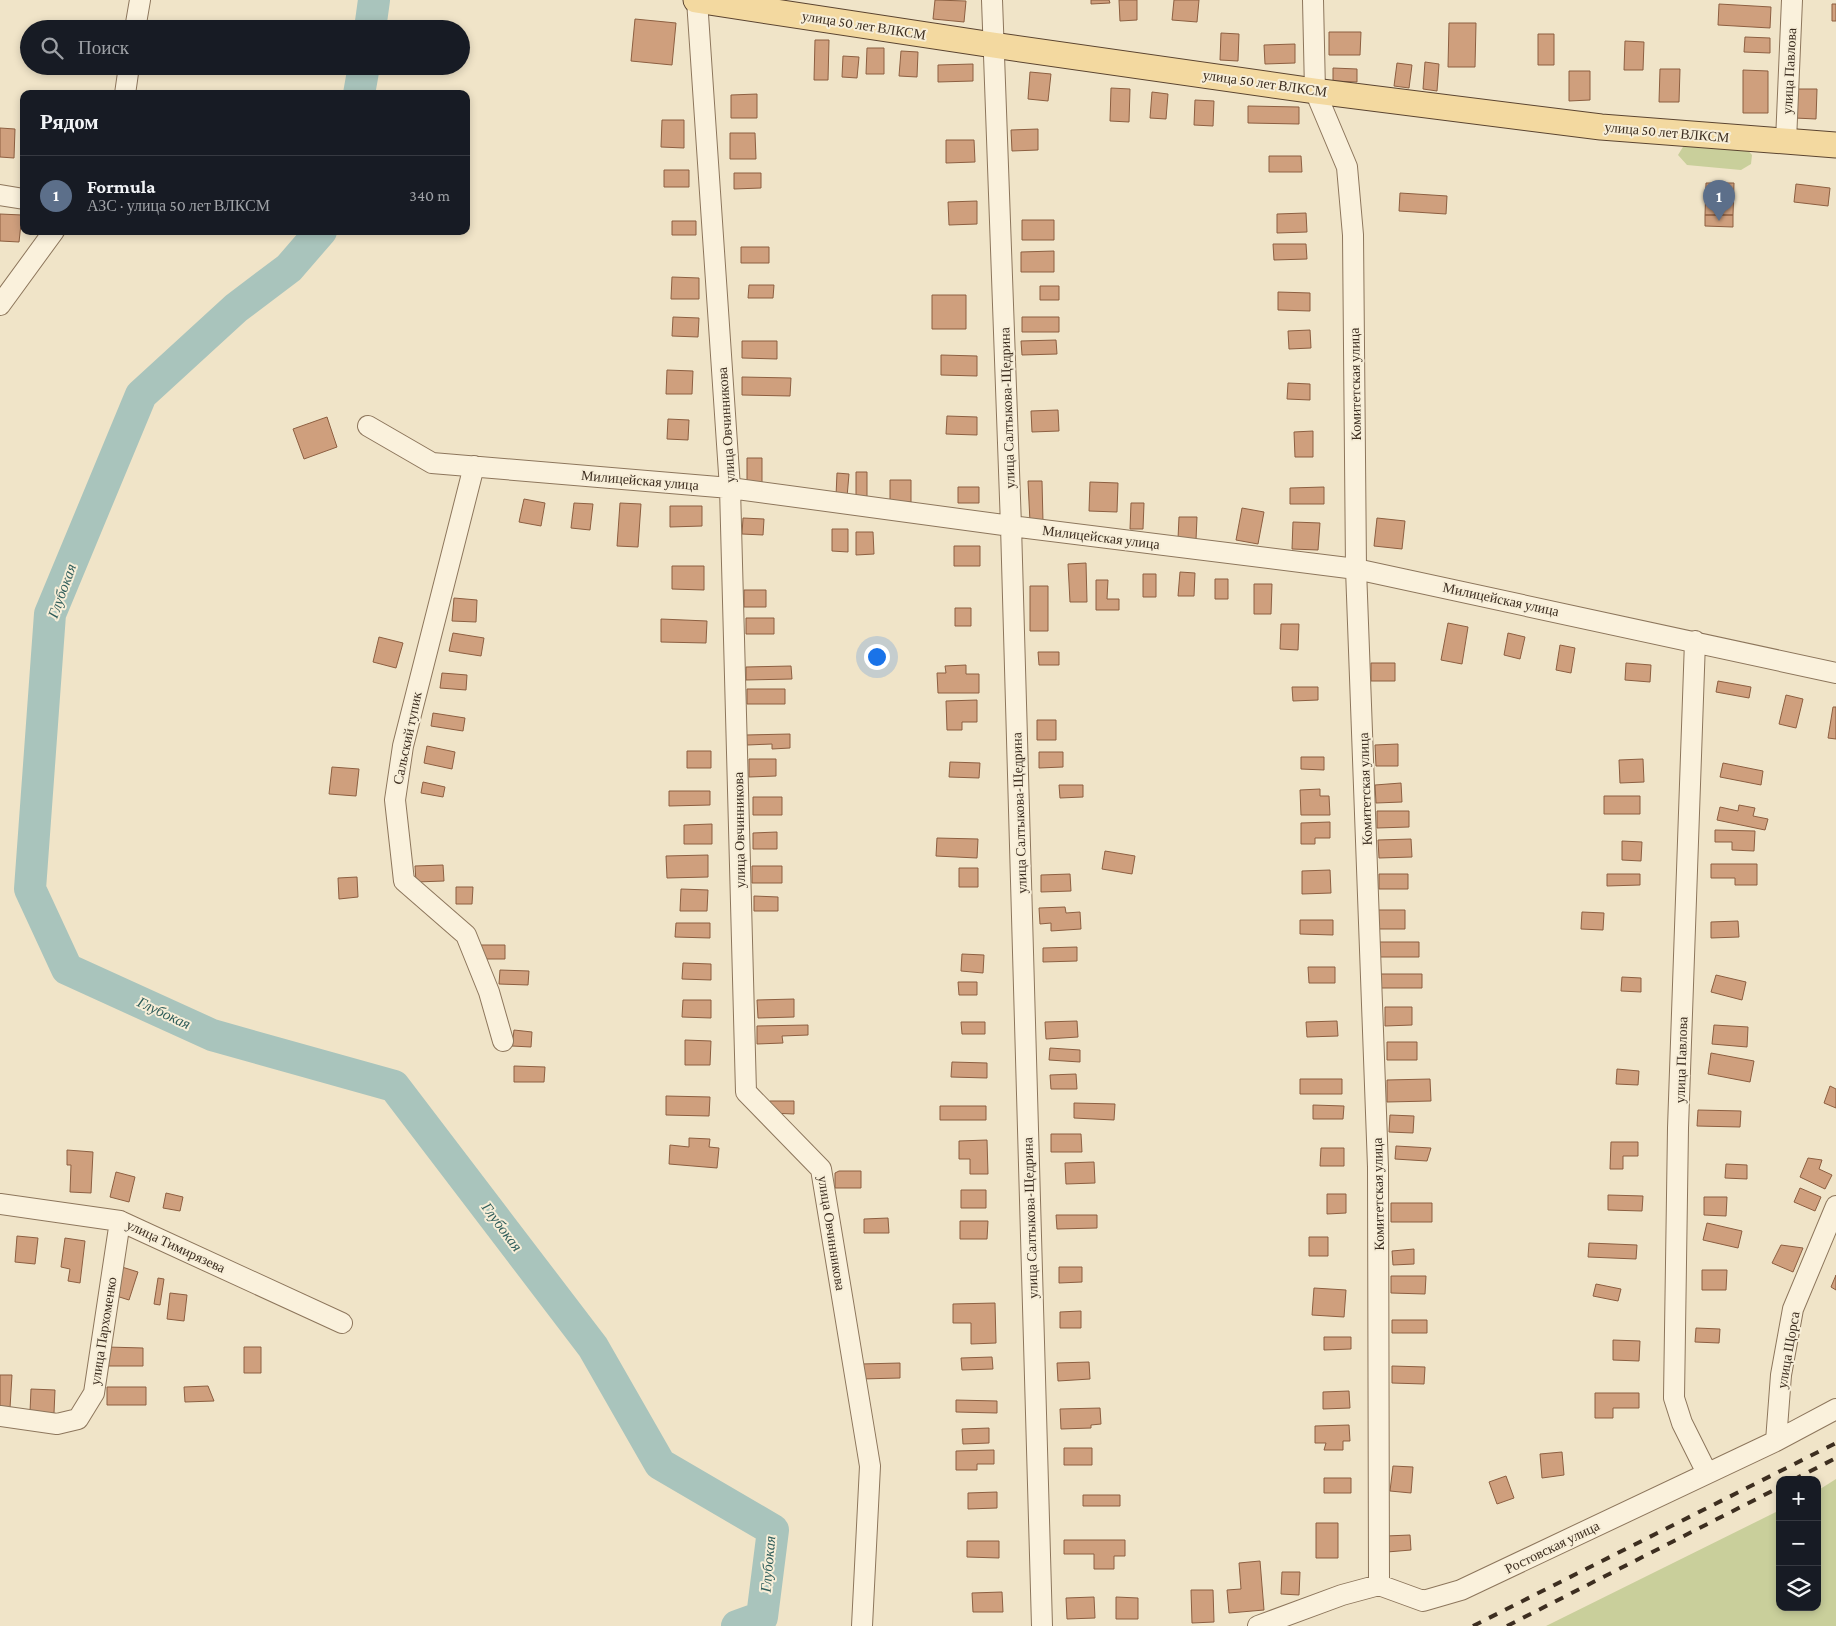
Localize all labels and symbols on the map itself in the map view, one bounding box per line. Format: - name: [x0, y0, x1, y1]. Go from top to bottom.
- street label: улица 50 лет ВЛКСМ: [801, 7, 928, 43]
- street label: улица Павлова: [1779, 27, 1799, 115]
- street label: улица 50 лет ВЛКСМ: [1202, 66, 1329, 100]
- street label: улица 50 лет ВЛКСМ: [1604, 119, 1731, 145]
- pin: 1: [1703, 180, 1735, 221]
- street label: улица Салтыкова-Щедрина: [996, 326, 1018, 489]
- street label: Комитетская улица: [1346, 327, 1364, 441]
- street label: улица Овчинникова: [714, 366, 738, 483]
- street label: Милицейская улица: [580, 467, 700, 493]
- street label: Милицейская улица: [1041, 522, 1161, 552]
- water label: Глубокая: [44, 562, 79, 621]
- street label: Милицейская улица: [1441, 579, 1561, 619]
- your location: [864, 644, 890, 670]
- street label: Сальский тупик: [389, 690, 425, 786]
- street label: улица Салтыкова-Щедрина: [1008, 731, 1030, 894]
- street label: Комитетская улица: [1355, 731, 1375, 846]
- street label: улица Овчинникова: [730, 771, 748, 888]
- water label: Глубокая: [134, 993, 193, 1032]
- street label: улица Павлова: [1671, 1016, 1691, 1104]
- street label: улица Салтыкова-Щедрина: [1019, 1136, 1041, 1299]
- street label: Комитетская улица: [1369, 1137, 1387, 1251]
- street label: улица Овчинникова: [815, 1174, 849, 1292]
- water label: Глубокая: [478, 1199, 525, 1254]
- street label: улица Тимирязева: [124, 1216, 229, 1276]
- street label: улица Пархоменко: [87, 1276, 119, 1386]
- street label: улица Щорса: [1773, 1309, 1803, 1390]
- street label: Ростовская улица: [1502, 1517, 1603, 1577]
- water label: Глубокая: [757, 1535, 778, 1594]

